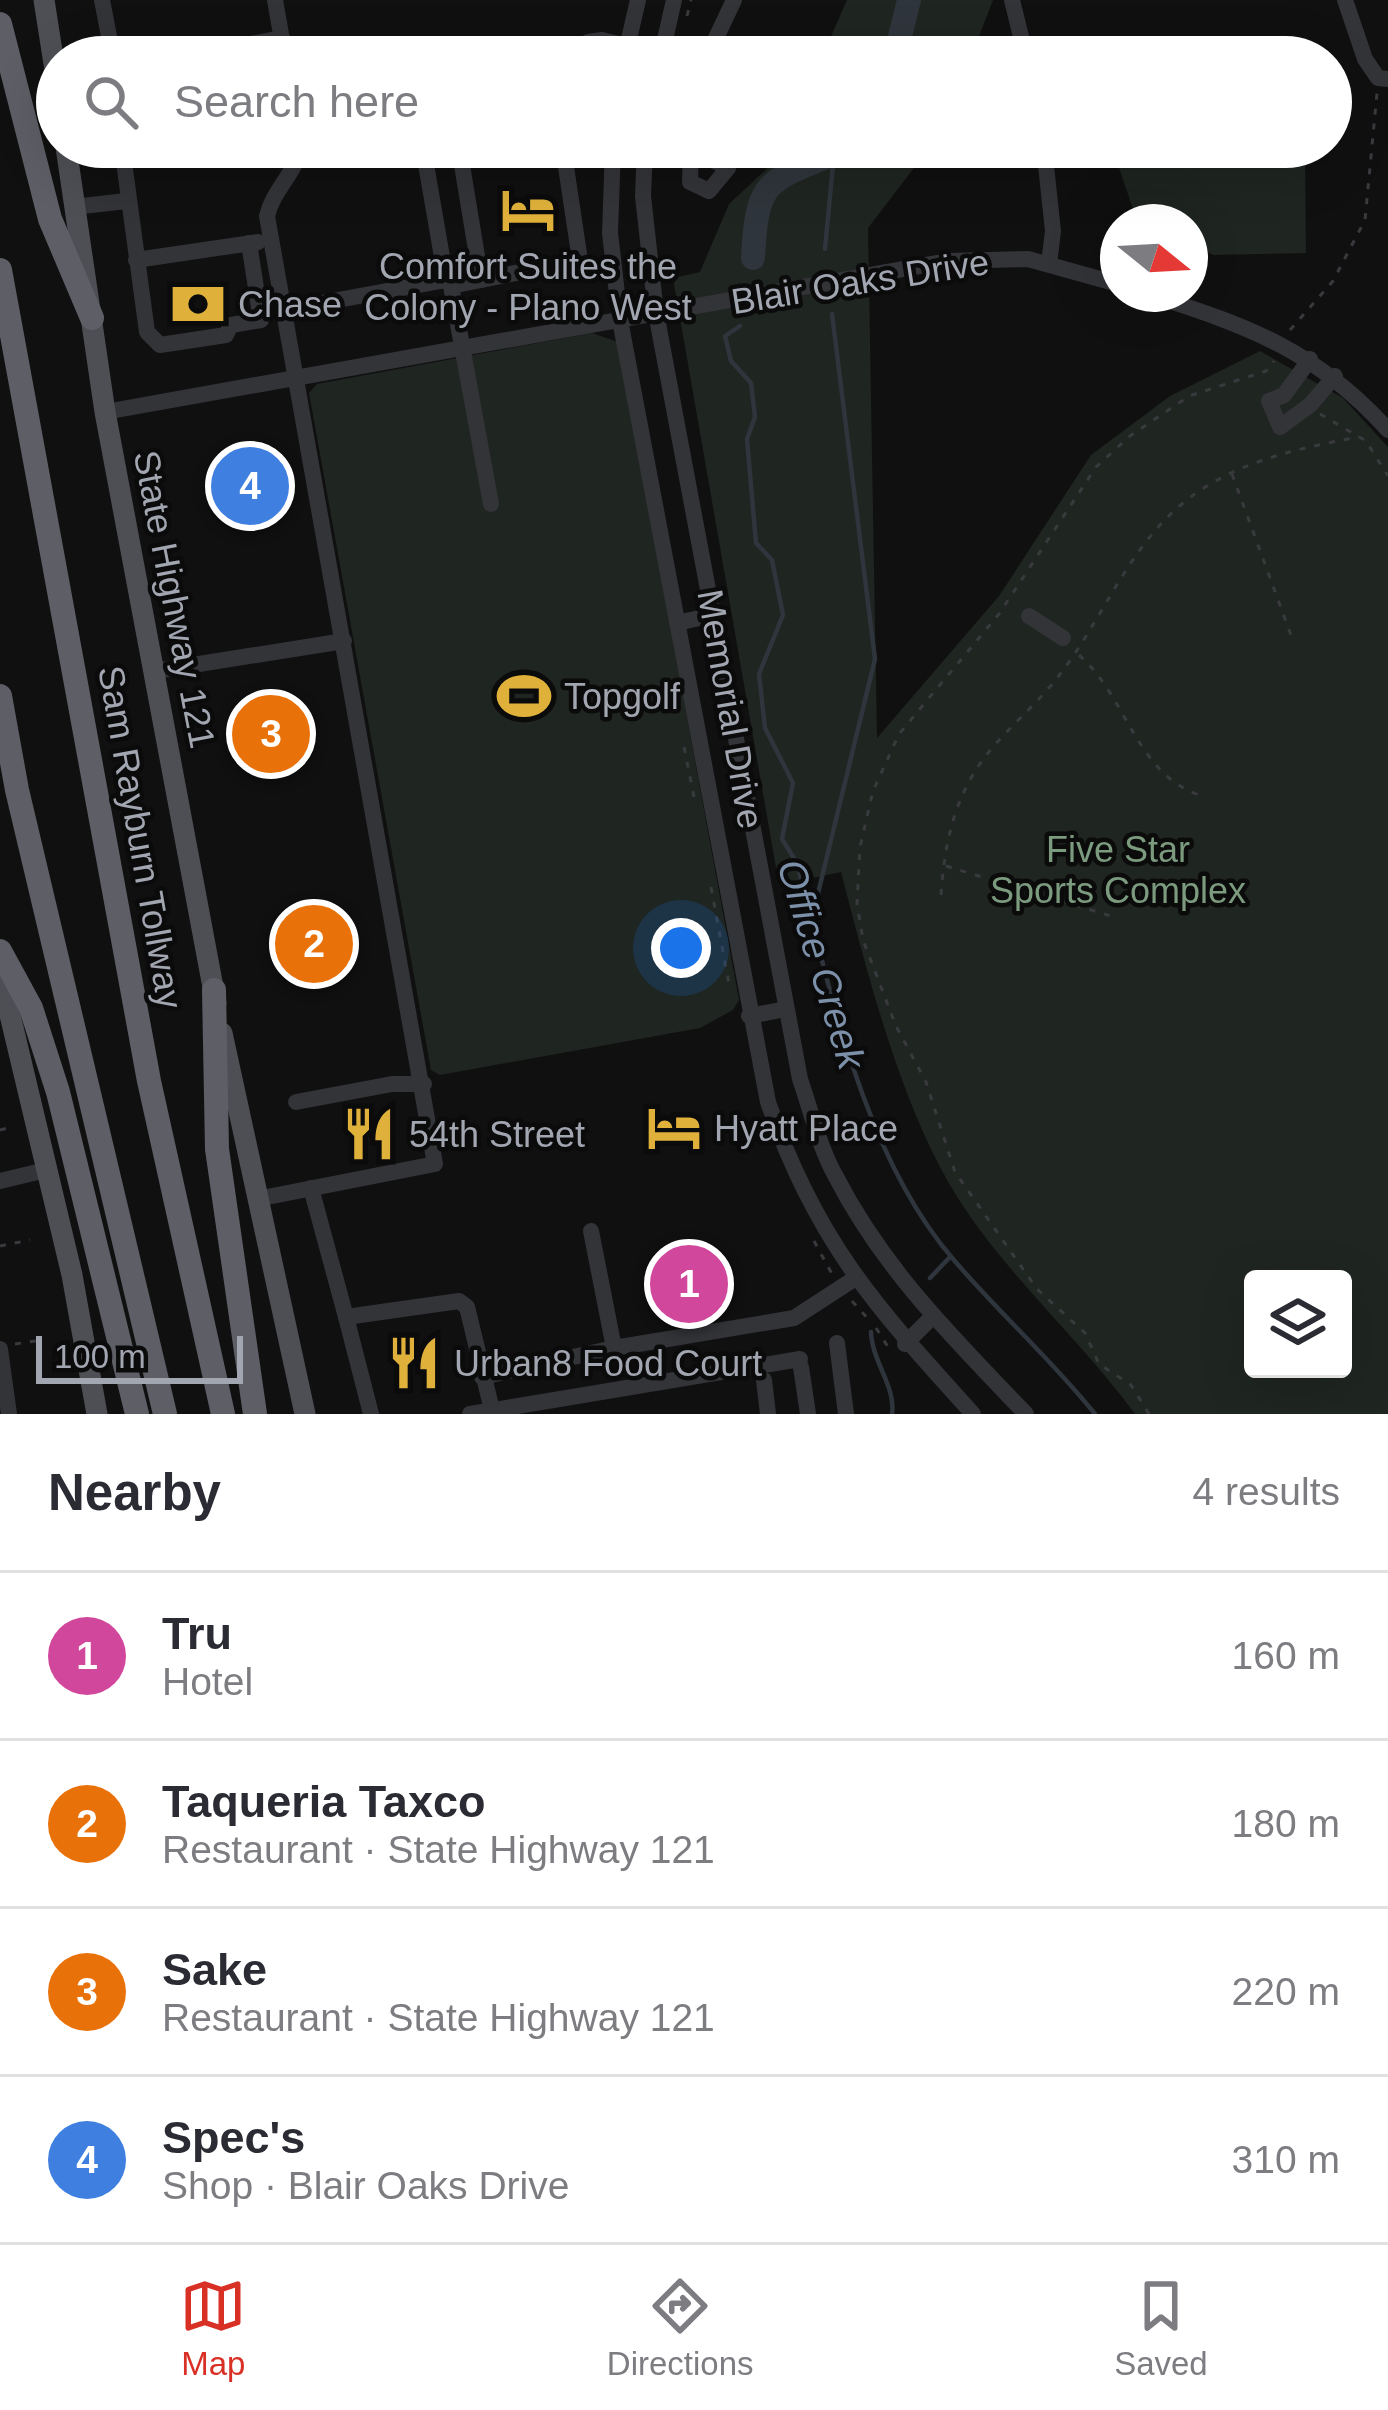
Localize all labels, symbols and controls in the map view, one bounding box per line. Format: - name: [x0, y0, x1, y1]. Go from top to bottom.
- search box: [36, 36, 1352, 168]
- icon: search: [78, 69, 144, 135]
- text: Search here: [174, 76, 419, 127]
- hotel icon: Comfort Suites the Colony - Plano West: [499, 181, 557, 239]
- north arrow: [1100, 204, 1208, 312]
- street label: Blair Oaks Drive: [728, 241, 992, 322]
- place label: Comfort Suites the Colony - Plano West: [364, 246, 692, 328]
- bank icon: Chase: [169, 275, 227, 333]
- place label: Chase: [238, 284, 342, 325]
- pin: 4: [211, 441, 289, 531]
- street label: State Highway 121: [126, 447, 223, 751]
- street label: Memorial Drive: [689, 586, 772, 832]
- street label: Sam Rayburn Tollway: [90, 662, 191, 1012]
- sports icon: Topgolf: [495, 667, 553, 725]
- place label: Topgolf: [564, 676, 681, 717]
- pin: 3: [232, 689, 310, 779]
- park label: Five Star Sports Complex: [990, 829, 1246, 911]
- water label: Office Creek: [769, 854, 874, 1076]
- pin: 2: [275, 899, 353, 989]
- your location: [651, 918, 711, 978]
- hotel icon: Hyatt Place: [645, 1099, 703, 1157]
- restaurant icon: 54th Street: [340, 1105, 398, 1163]
- place label: Hyatt Place: [714, 1108, 898, 1149]
- place label: 54th Street: [409, 1114, 585, 1155]
- pin: 1: [650, 1239, 728, 1329]
- map controls: [1244, 1270, 1352, 1378]
- button: layers: [1244, 1270, 1352, 1378]
- scale bar: [36, 1330, 243, 1383]
- restaurant icon: Urban8 Food Court: [385, 1334, 443, 1392]
- text: 100 m: [54, 1338, 146, 1375]
- place label: Urban8 Food Court: [454, 1343, 762, 1384]
- text: Nearby: [48, 1464, 221, 1521]
- text: 4 results: [1193, 1470, 1340, 1513]
- text: Tru: [162, 1608, 232, 1659]
- text: 1: [76, 1634, 98, 1677]
- text: 160 m: [1232, 1634, 1340, 1677]
- text: Hotel: [162, 1660, 253, 1703]
- text: Taqueria Taxco: [162, 1776, 485, 1827]
- text: 2: [76, 1802, 98, 1845]
- text: 180 m: [1232, 1802, 1340, 1845]
- text: Restaurant · State Highway 121: [162, 1828, 715, 1871]
- text: Sake: [162, 1944, 267, 1995]
- text: 3: [76, 1970, 98, 2013]
- text: 220 m: [1232, 1970, 1340, 2013]
- text: Restaurant · State Highway 121: [162, 1996, 715, 2039]
- text: Spec's: [162, 2112, 305, 2163]
- text: 4: [76, 2138, 98, 2181]
- text: 310 m: [1232, 2138, 1340, 2181]
- text: Shop · Blair Oaks Drive: [162, 2164, 569, 2207]
- tab: Map: [180, 2273, 246, 2383]
- tab: Directions: [607, 2273, 754, 2383]
- tab: Saved: [1114, 2273, 1208, 2383]

